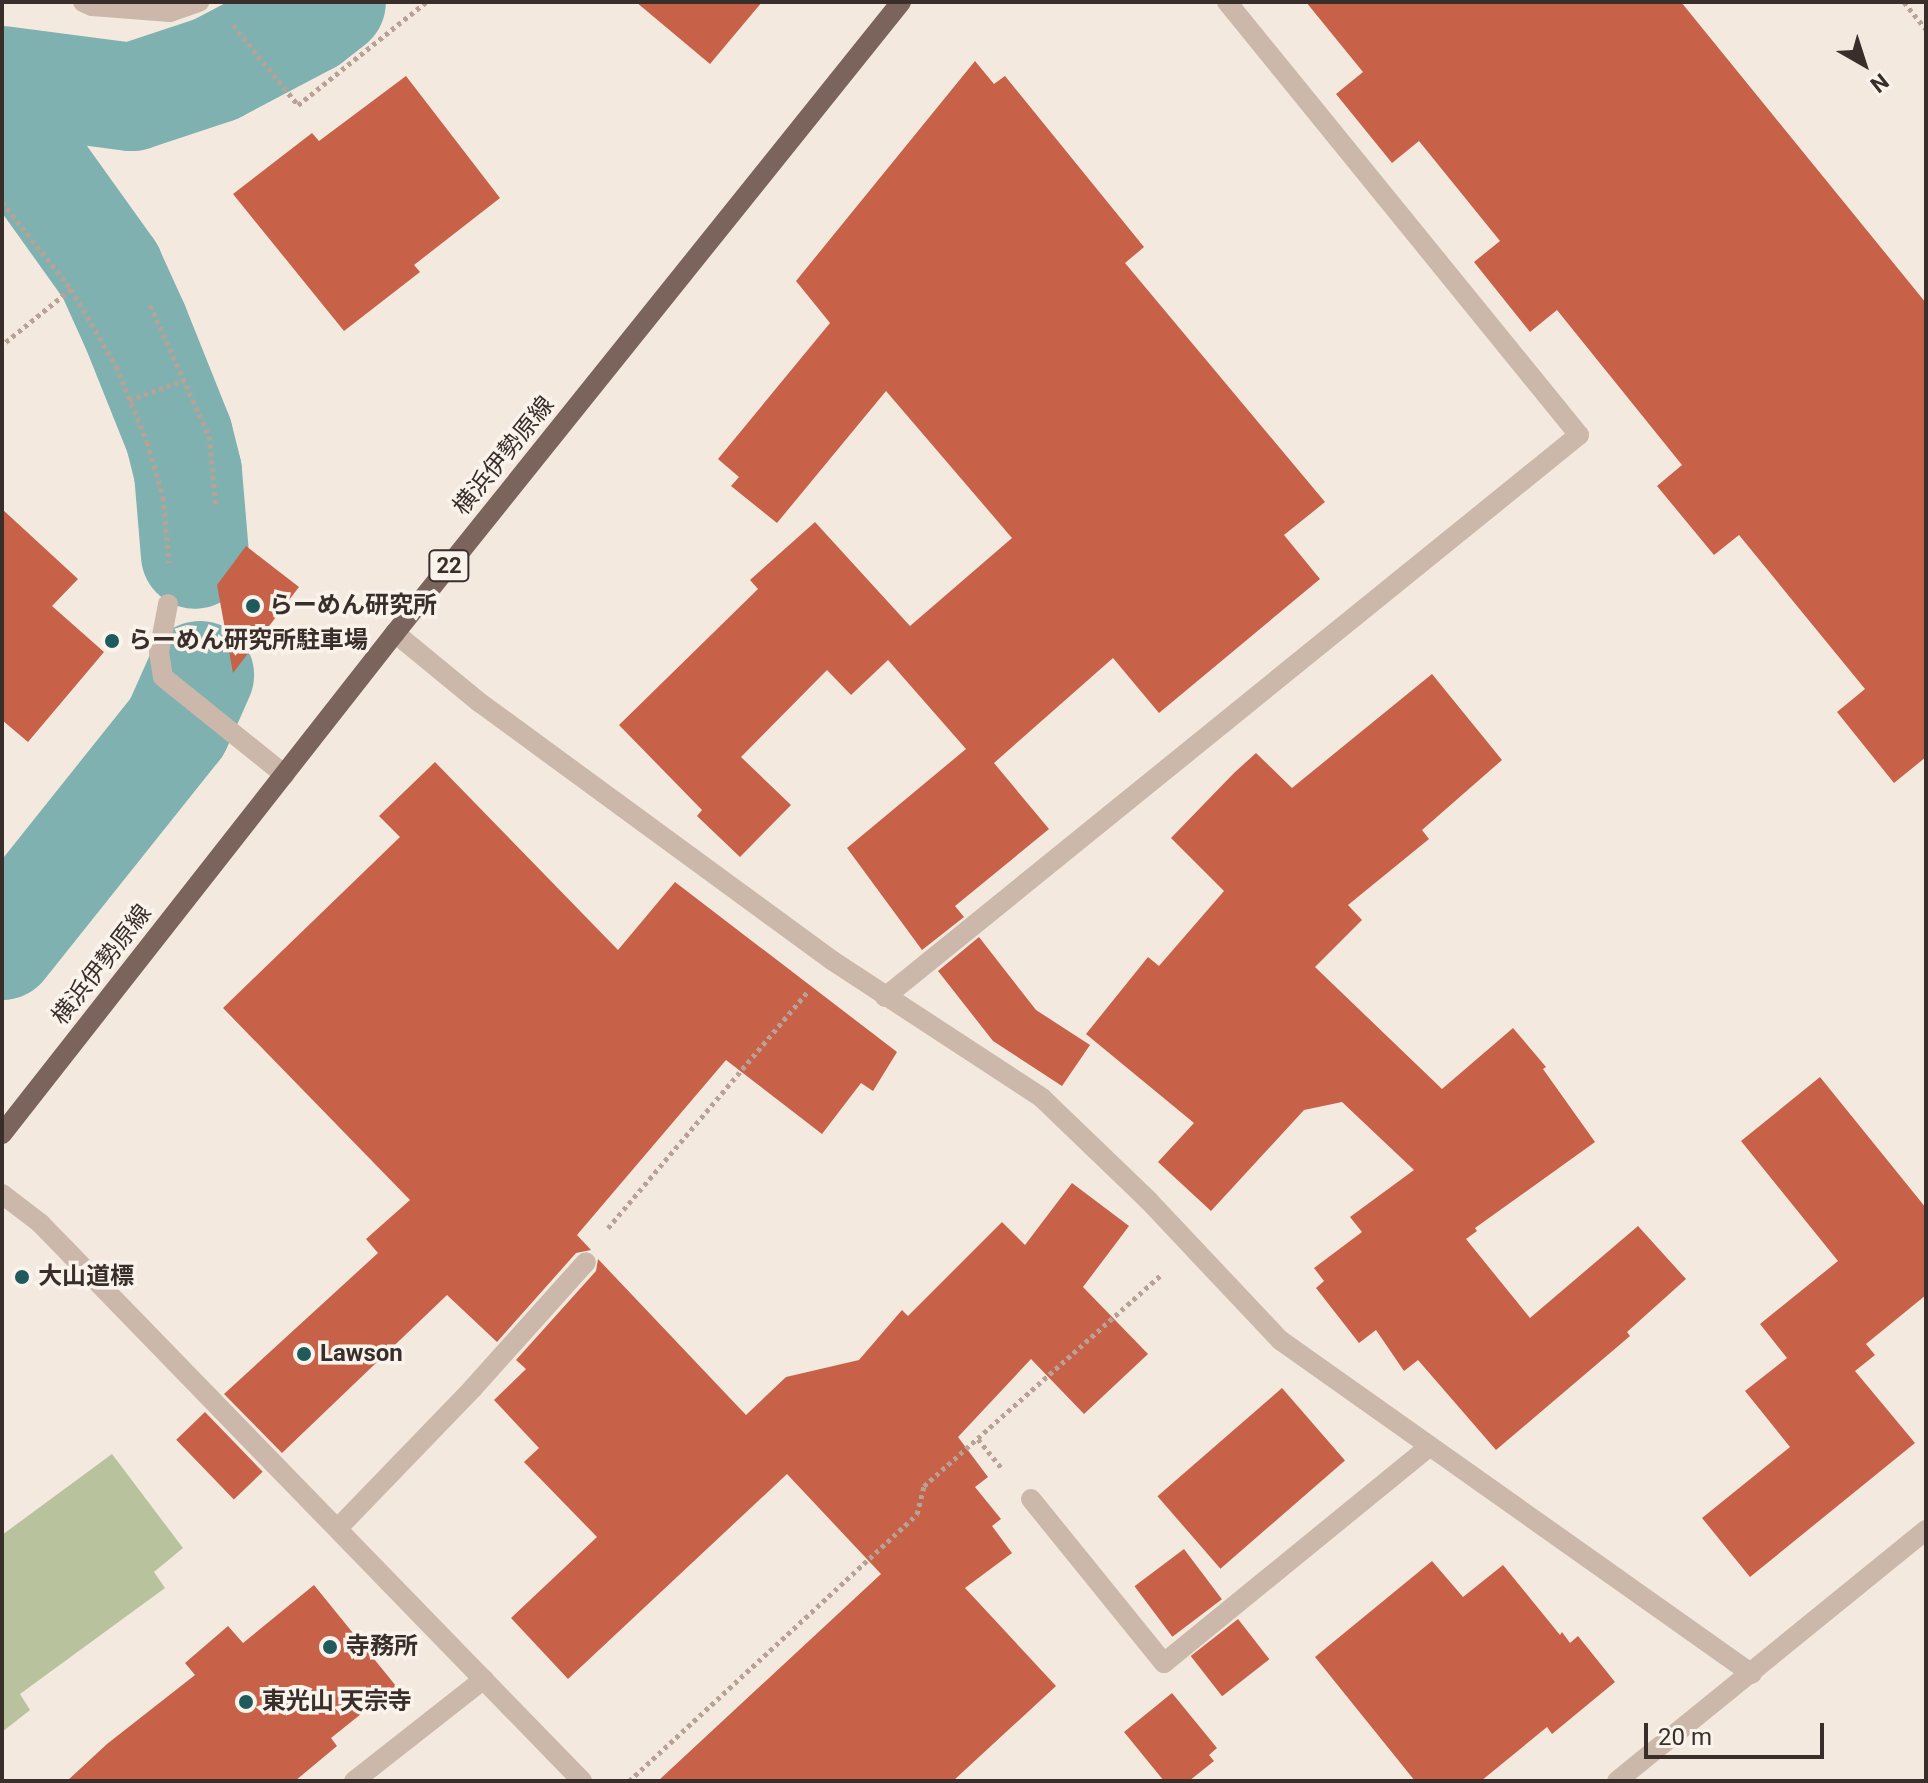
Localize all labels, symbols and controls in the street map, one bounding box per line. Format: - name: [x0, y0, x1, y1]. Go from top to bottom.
- north arrow: [1824, 24, 1904, 104]
- text: N: [1866, 68, 1893, 98]
- street label: 横浜伊勢原線: [447, 391, 561, 521]
- road number: 22: [427, 548, 471, 584]
- place label: らーめん研究所: [269, 592, 437, 620]
- marker: らーめん研究所: [244, 597, 262, 615]
- place label: らーめん研究所駐車場: [128, 627, 368, 655]
- marker: らーめん研究所駐車場: [103, 632, 121, 650]
- street label: 横浜伊勢原線: [46, 899, 158, 1031]
- place label: 大山道標: [38, 1263, 134, 1291]
- marker: 大山道標: [13, 1268, 31, 1286]
- place label: Lawson: [320, 1340, 403, 1368]
- marker: Lawson: [295, 1345, 313, 1363]
- place label: 寺務所: [346, 1633, 418, 1661]
- marker: 寺務所: [321, 1638, 339, 1656]
- place label: 東光山 天宗寺: [262, 1688, 412, 1716]
- marker: 東光山 天宗寺: [237, 1693, 255, 1711]
- scale bar: [1648, 1707, 1828, 1757]
- text: 20 m: [1658, 1723, 1712, 1751]

